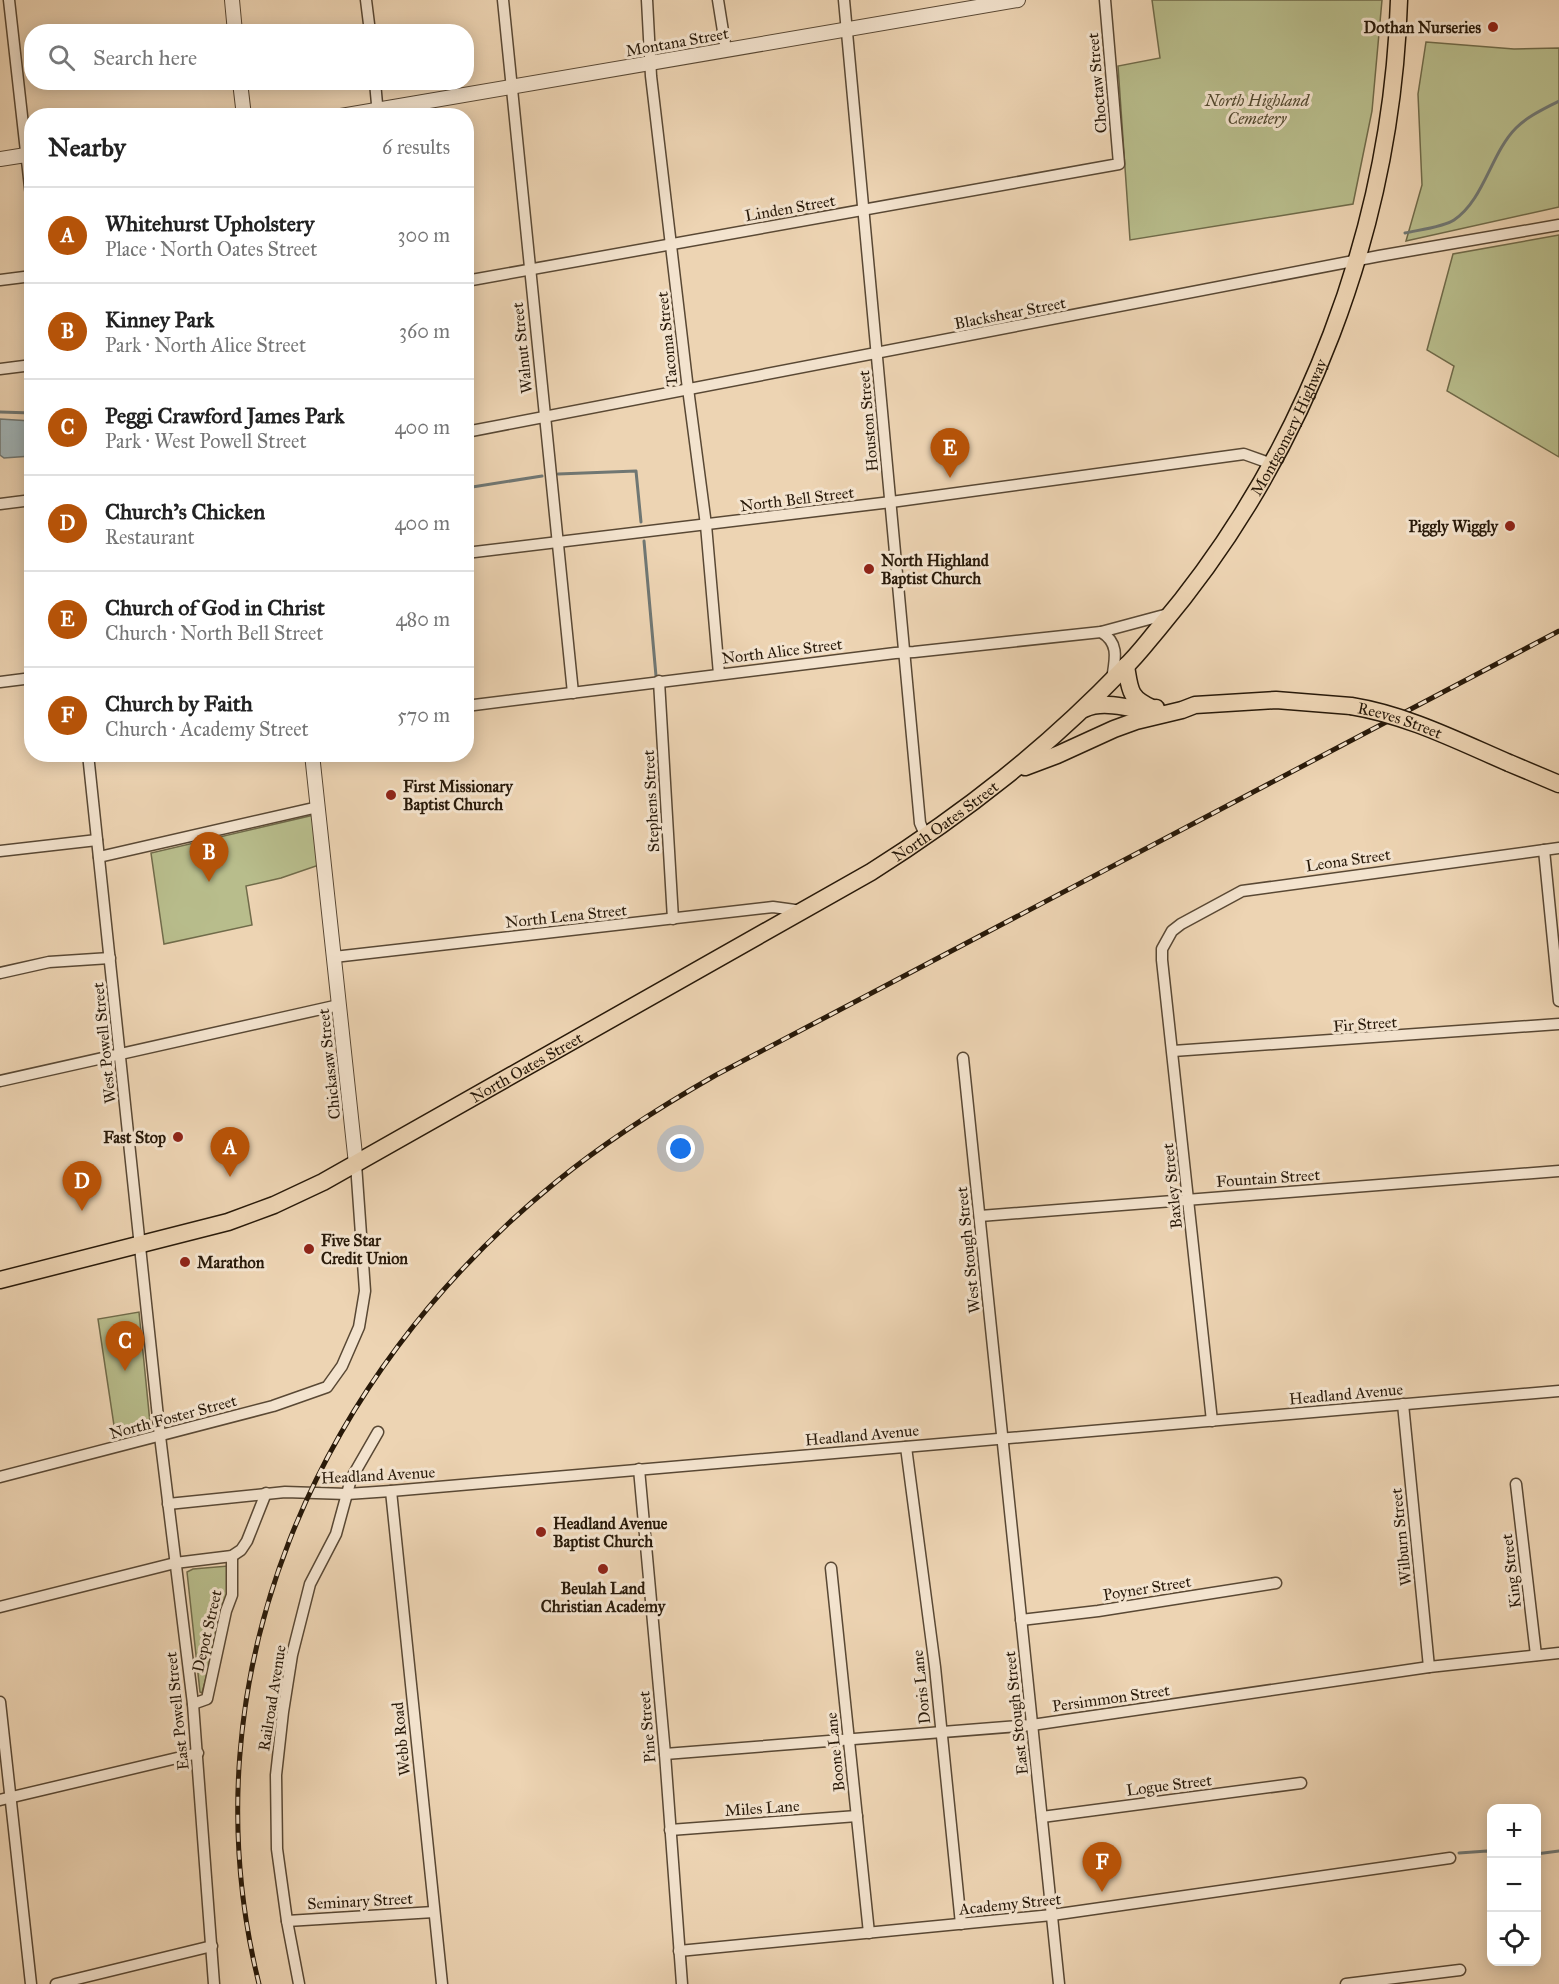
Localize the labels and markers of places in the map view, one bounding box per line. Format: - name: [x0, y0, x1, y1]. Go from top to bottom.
- place label: Dothan Nurseries: [1364, 18, 1481, 37]
- marker: Dothan Nurseries: [1486, 20, 1500, 34]
- pin: E: [930, 428, 970, 478]
- place label: Piggly Wiggly: [1408, 517, 1499, 537]
- marker: Piggly Wiggly: [1503, 519, 1517, 533]
- place label: North Highland Baptist Church: [881, 551, 990, 589]
- marker: North Highland Baptist Church: [862, 562, 876, 576]
- place label: First Missionary Baptist Church: [403, 777, 514, 815]
- marker: First Missionary Baptist Church: [384, 788, 398, 802]
- pin: B: [190, 832, 228, 882]
- place label: Fast Stop: [103, 1128, 166, 1148]
- pin: A: [210, 1128, 250, 1177]
- marker: Fast Stop: [171, 1130, 185, 1144]
- pin: D: [62, 1162, 101, 1211]
- place label: Five Star Credit Union: [321, 1231, 408, 1268]
- marker: Five Star Credit Union: [302, 1242, 316, 1256]
- place label: Marathon: [197, 1253, 265, 1272]
- marker: Marathon: [178, 1255, 192, 1269]
- pin: C: [106, 1322, 144, 1371]
- place label: Headland Avenue Baptist Church: [553, 1514, 668, 1552]
- marker: Headland Avenue Baptist Church: [534, 1525, 548, 1539]
- marker: Beulah Land Christian Academy: [596, 1562, 610, 1576]
- place label: Beulah Land Christian Academy: [541, 1579, 667, 1617]
- pin: F: [1082, 1842, 1122, 1892]

